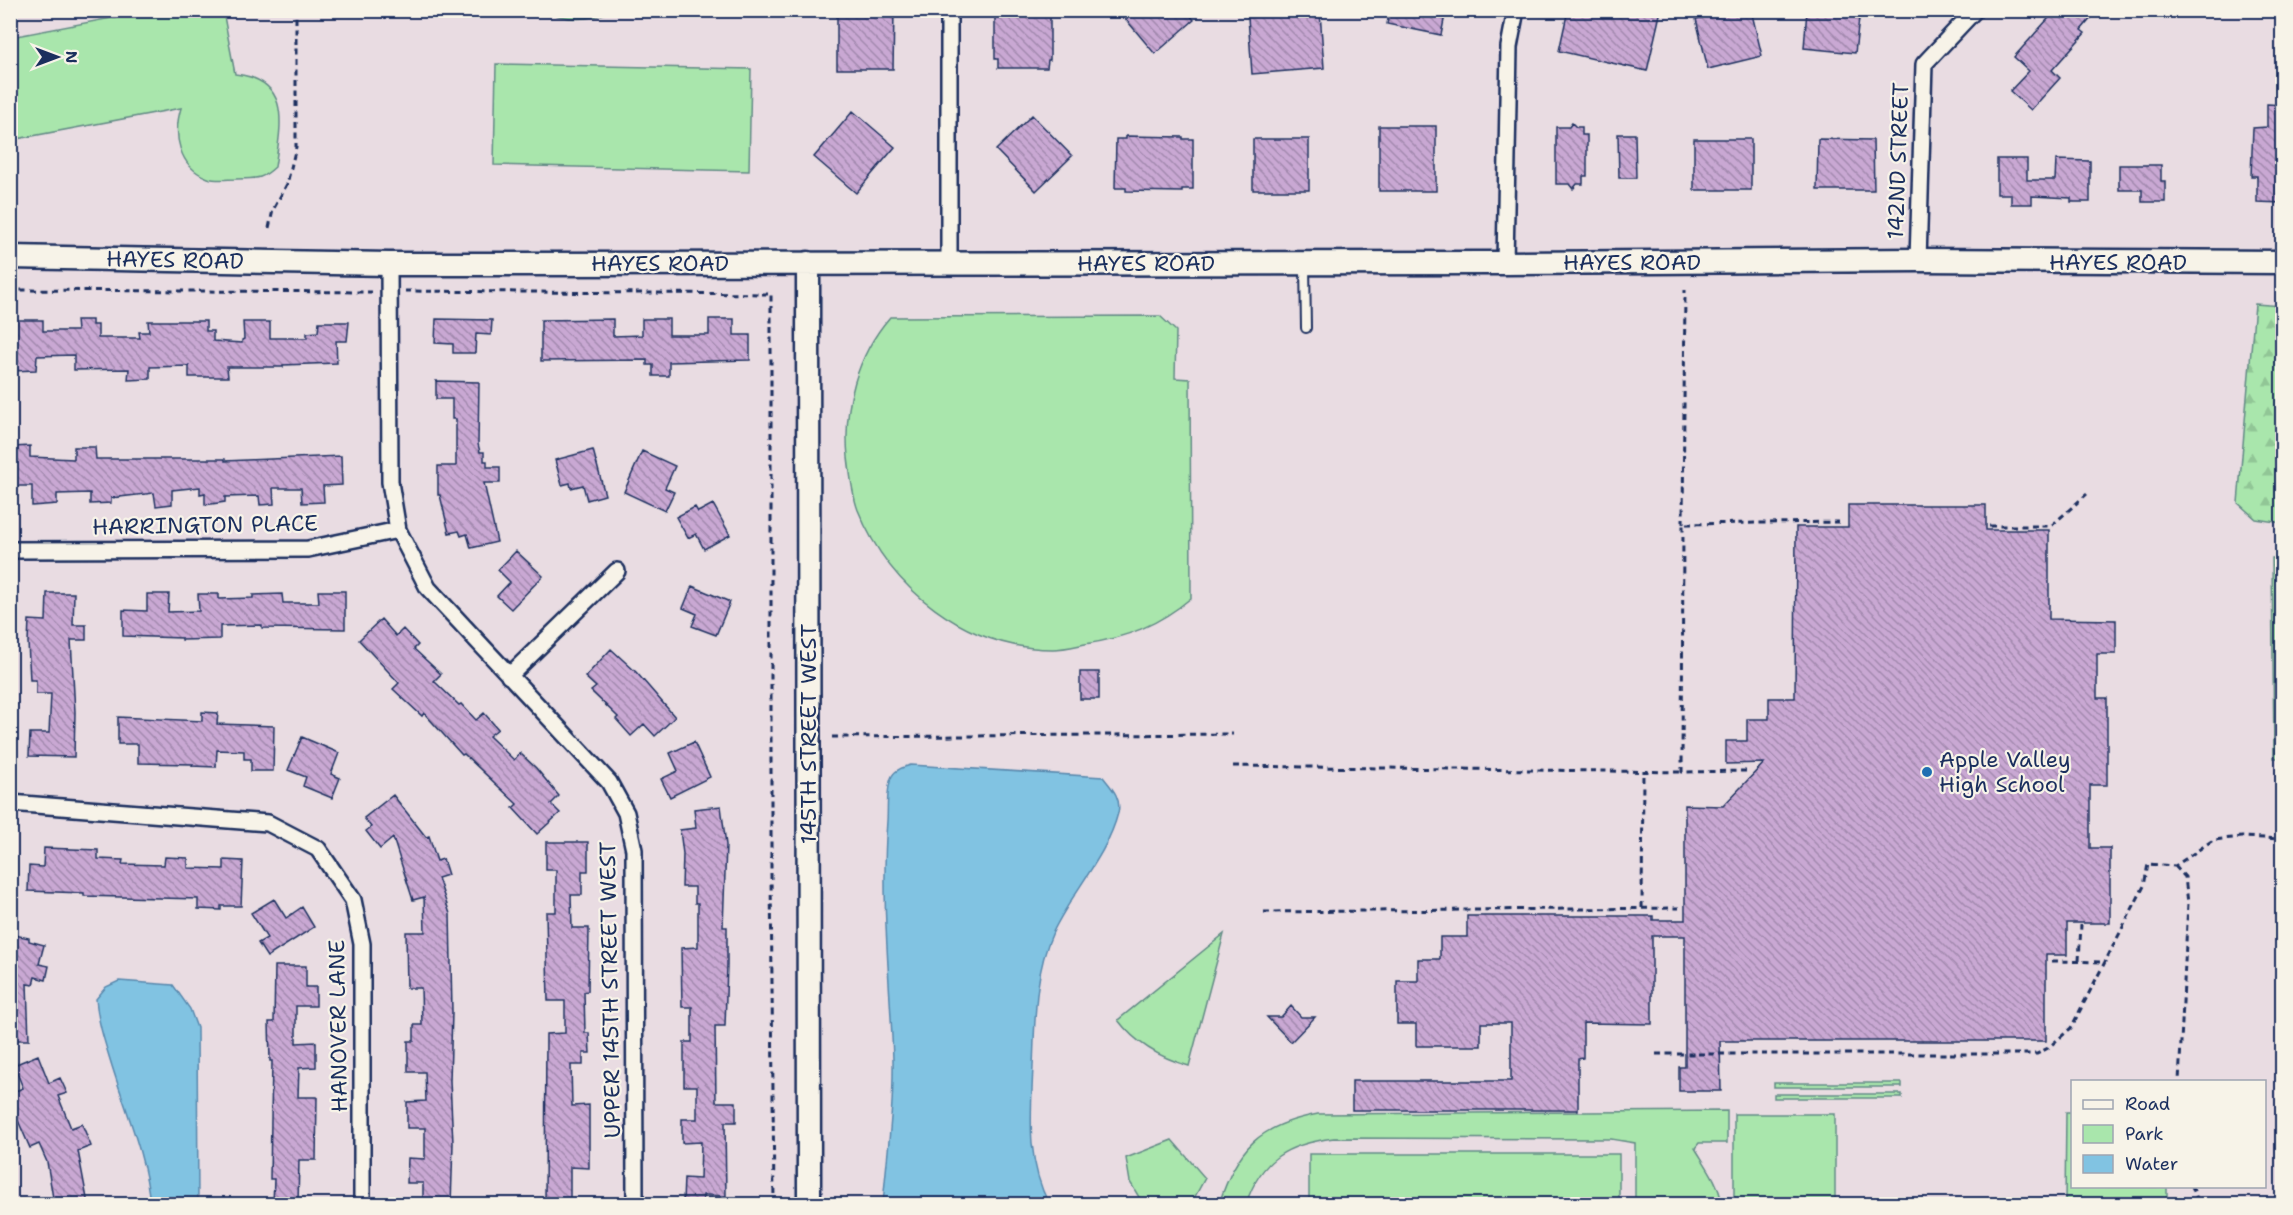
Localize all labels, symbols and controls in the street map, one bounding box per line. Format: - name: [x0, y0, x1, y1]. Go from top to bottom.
- north arrow: [27, 27, 87, 87]
- text: N: [61, 51, 82, 63]
- street label: 142ND STREET: [1881, 82, 1915, 240]
- street label: HAYES ROAD: [106, 244, 244, 276]
- street label: HAYES ROAD: [1563, 248, 1701, 277]
- street label: HAYES ROAD: [2049, 248, 2187, 277]
- street label: HAYES ROAD: [591, 249, 729, 278]
- street label: HAYES ROAD: [1077, 249, 1215, 278]
- street label: HARRINGTON PLACE: [92, 509, 318, 541]
- street label: 145TH STREET WEST: [794, 623, 823, 844]
- place label: Apple Valley High School: [1939, 745, 2071, 799]
- marker: Apple Valley High School: [1920, 765, 1934, 779]
- street label: UPPER 145TH STREET WEST: [593, 841, 627, 1139]
- street label: HANOVER LANE: [322, 939, 354, 1113]
- legend: [2071, 1080, 2266, 1188]
- text: Road: [2125, 1092, 2170, 1116]
- text: Park: [2125, 1122, 2164, 1146]
- text: Water: [2125, 1152, 2178, 1176]

